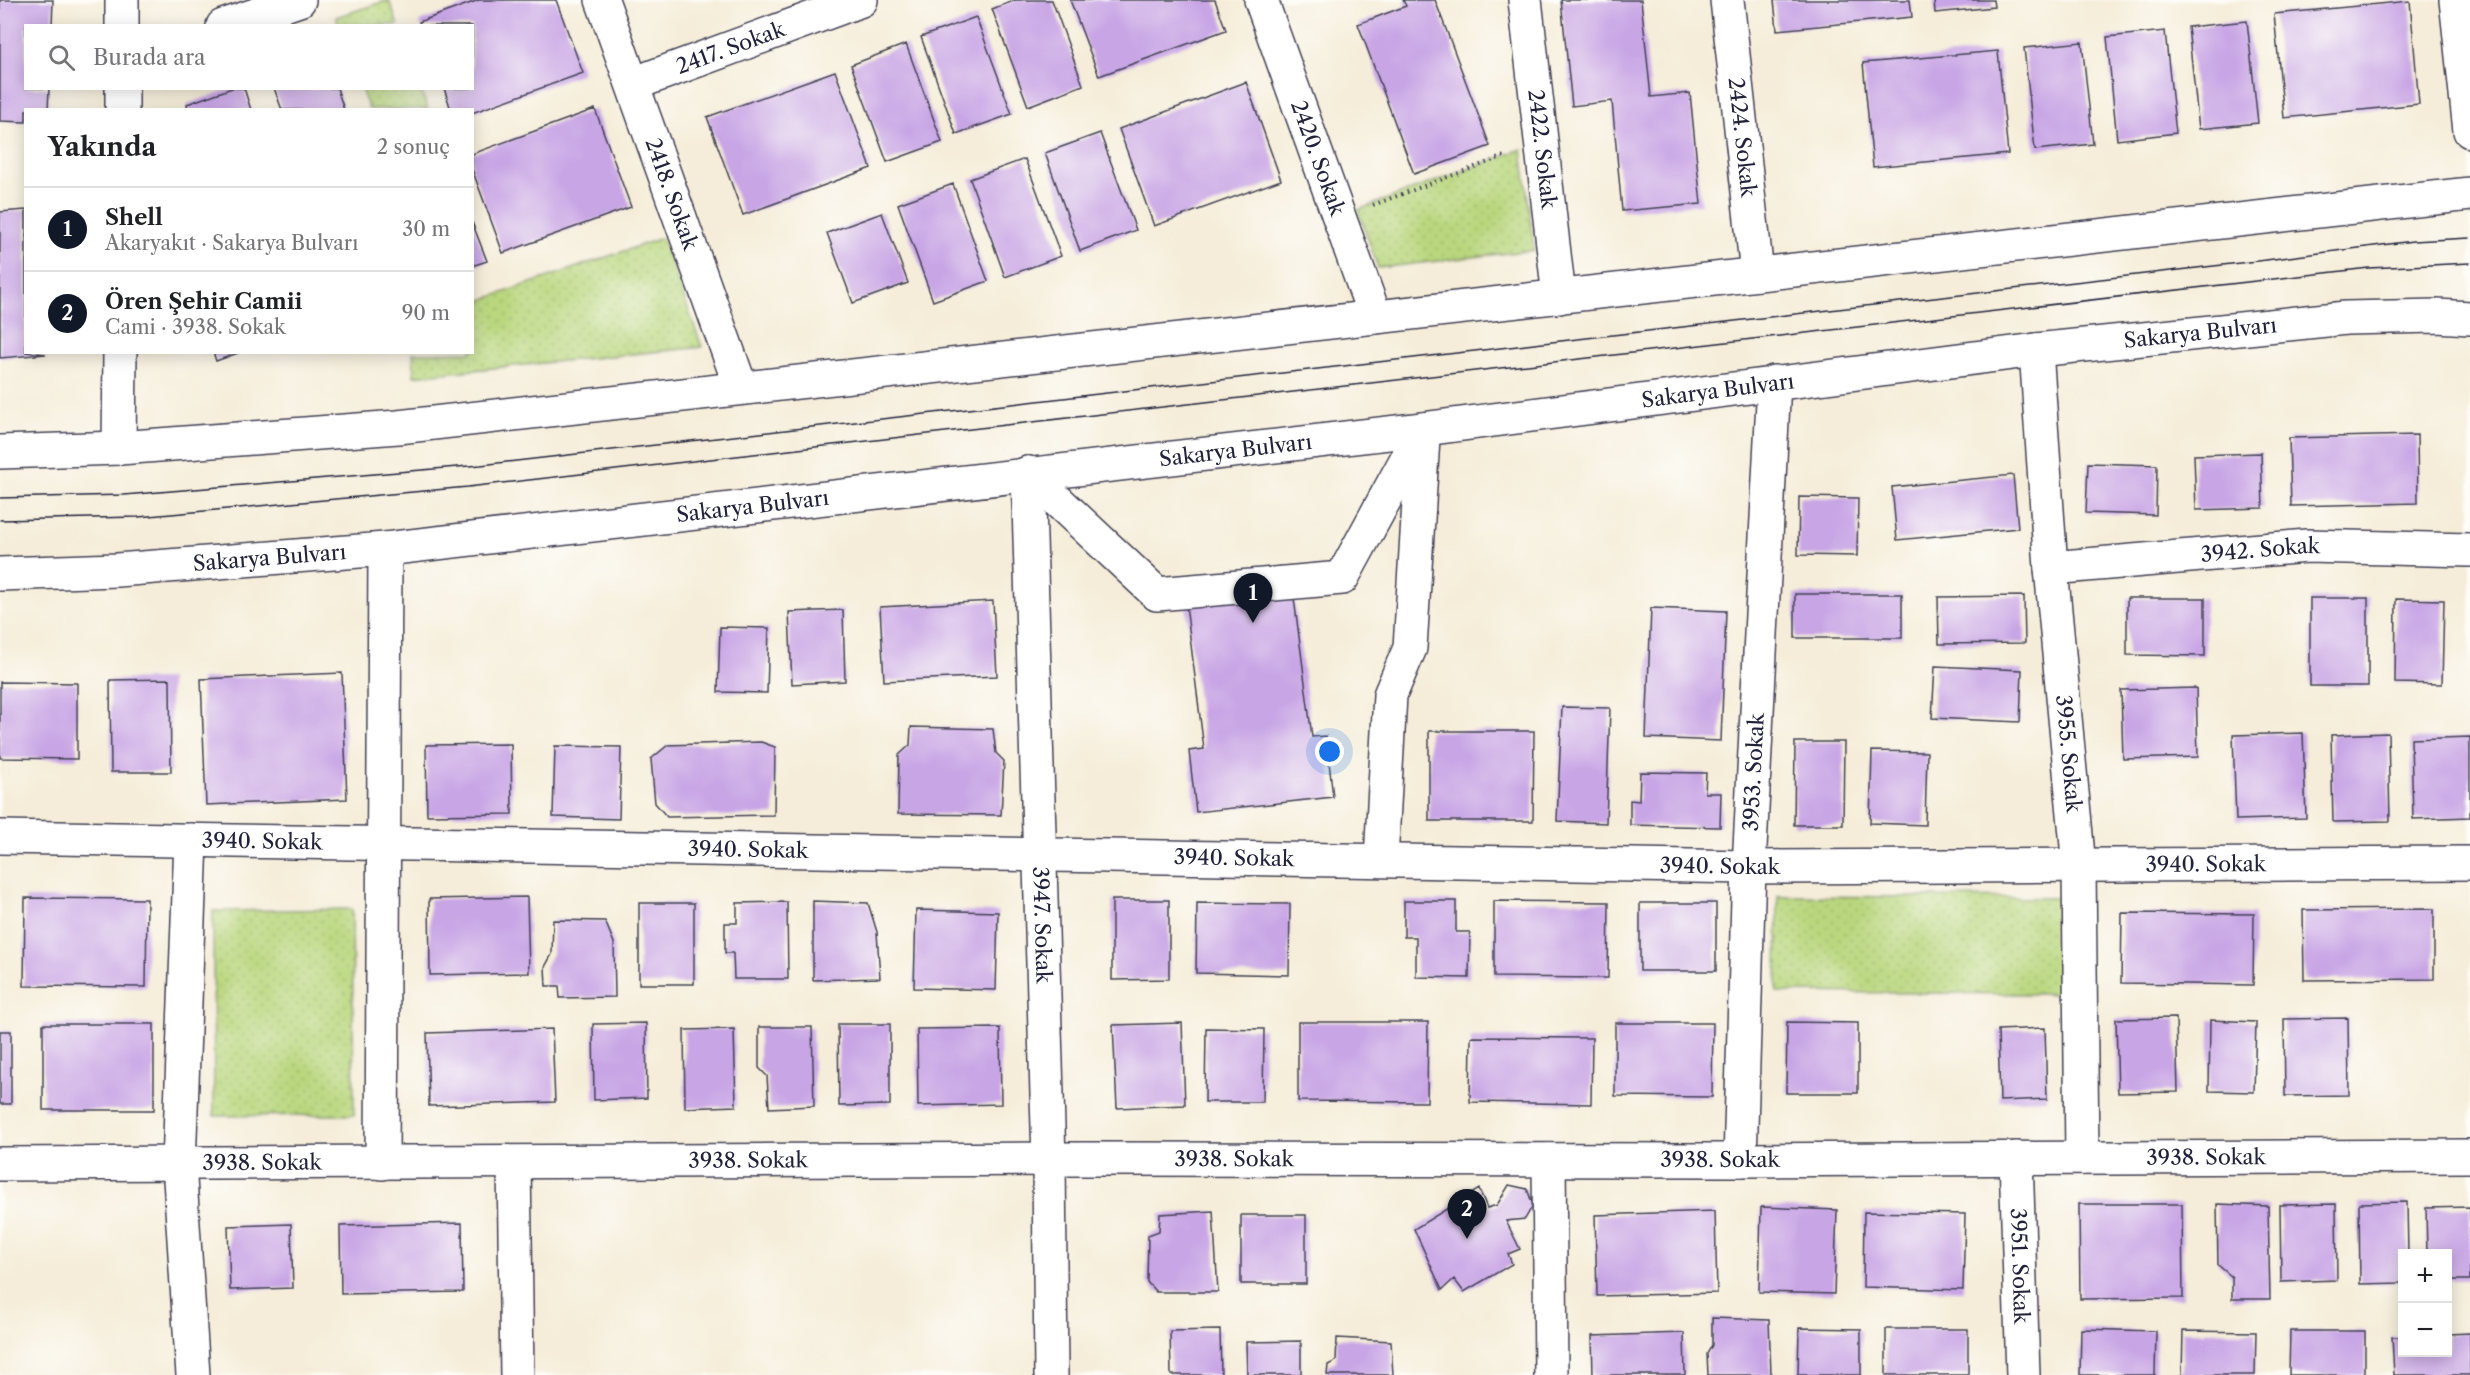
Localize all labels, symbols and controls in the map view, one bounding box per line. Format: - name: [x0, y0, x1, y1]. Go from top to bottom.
- street label: 2417. Sokak: [673, 16, 789, 79]
- search box: [24, 24, 474, 90]
- icon: search: [45, 41, 78, 74]
- text: Burada ara: [93, 44, 206, 71]
- street label: 2424. Sokak: [1724, 76, 1762, 199]
- street label: 2422. Sokak: [1523, 88, 1562, 211]
- street label: 2420. Sokak: [1286, 97, 1351, 220]
- text: Yakında: [48, 131, 157, 163]
- street label: 2418. Sokak: [640, 134, 704, 254]
- text: 2 sonuç: [377, 135, 450, 159]
- text: Shell: [105, 204, 163, 231]
- text: 1: [63, 217, 72, 241]
- text: 30 m: [402, 217, 450, 241]
- text: Akaryakıt · Sakarya Bulvarı: [105, 231, 358, 255]
- text: Ören Şehir Camii: [105, 288, 302, 315]
- text: 2: [62, 301, 73, 325]
- text: 90 m: [402, 301, 450, 325]
- street label: Sakarya Bulvarı: [2123, 312, 2278, 353]
- text: Cami · 3938. Sokak: [105, 315, 286, 339]
- street label: Sakarya Bulvarı: [1640, 368, 1795, 413]
- street label: Sakarya Bulvarı: [1158, 429, 1313, 471]
- street label: Sakarya Bulvarı: [675, 485, 830, 527]
- street label: 3942. Sokak: [2200, 533, 2321, 567]
- street label: Sakarya Bulvarı: [192, 539, 347, 576]
- pin: 1: [1234, 574, 1272, 623]
- street label: 3955. Sokak: [2051, 694, 2087, 814]
- street label: 3953. Sokak: [1738, 712, 1769, 832]
- your location: [1315, 737, 1344, 766]
- street label: 3940. Sokak: [202, 827, 323, 855]
- street label: 3940. Sokak: [687, 836, 809, 863]
- street label: 3940. Sokak: [1173, 844, 1295, 871]
- street label: 3940. Sokak: [2145, 851, 2267, 877]
- street label: 3940. Sokak: [1659, 852, 1781, 879]
- street label: 3947. Sokak: [1028, 866, 1057, 984]
- street label: 3938. Sokak: [2146, 1144, 2267, 1170]
- street label: 3938. Sokak: [1174, 1146, 1295, 1171]
- street label: 3938. Sokak: [688, 1147, 809, 1173]
- street label: 3938. Sokak: [1660, 1147, 1781, 1172]
- street label: 3938. Sokak: [202, 1150, 323, 1175]
- pin: 2: [1448, 1190, 1486, 1239]
- street label: 3951. Sokak: [2006, 1208, 2034, 1325]
- map controls: [2398, 1249, 2452, 1357]
- button: +: [2398, 1249, 2452, 1303]
- button: −: [2398, 1303, 2452, 1357]

